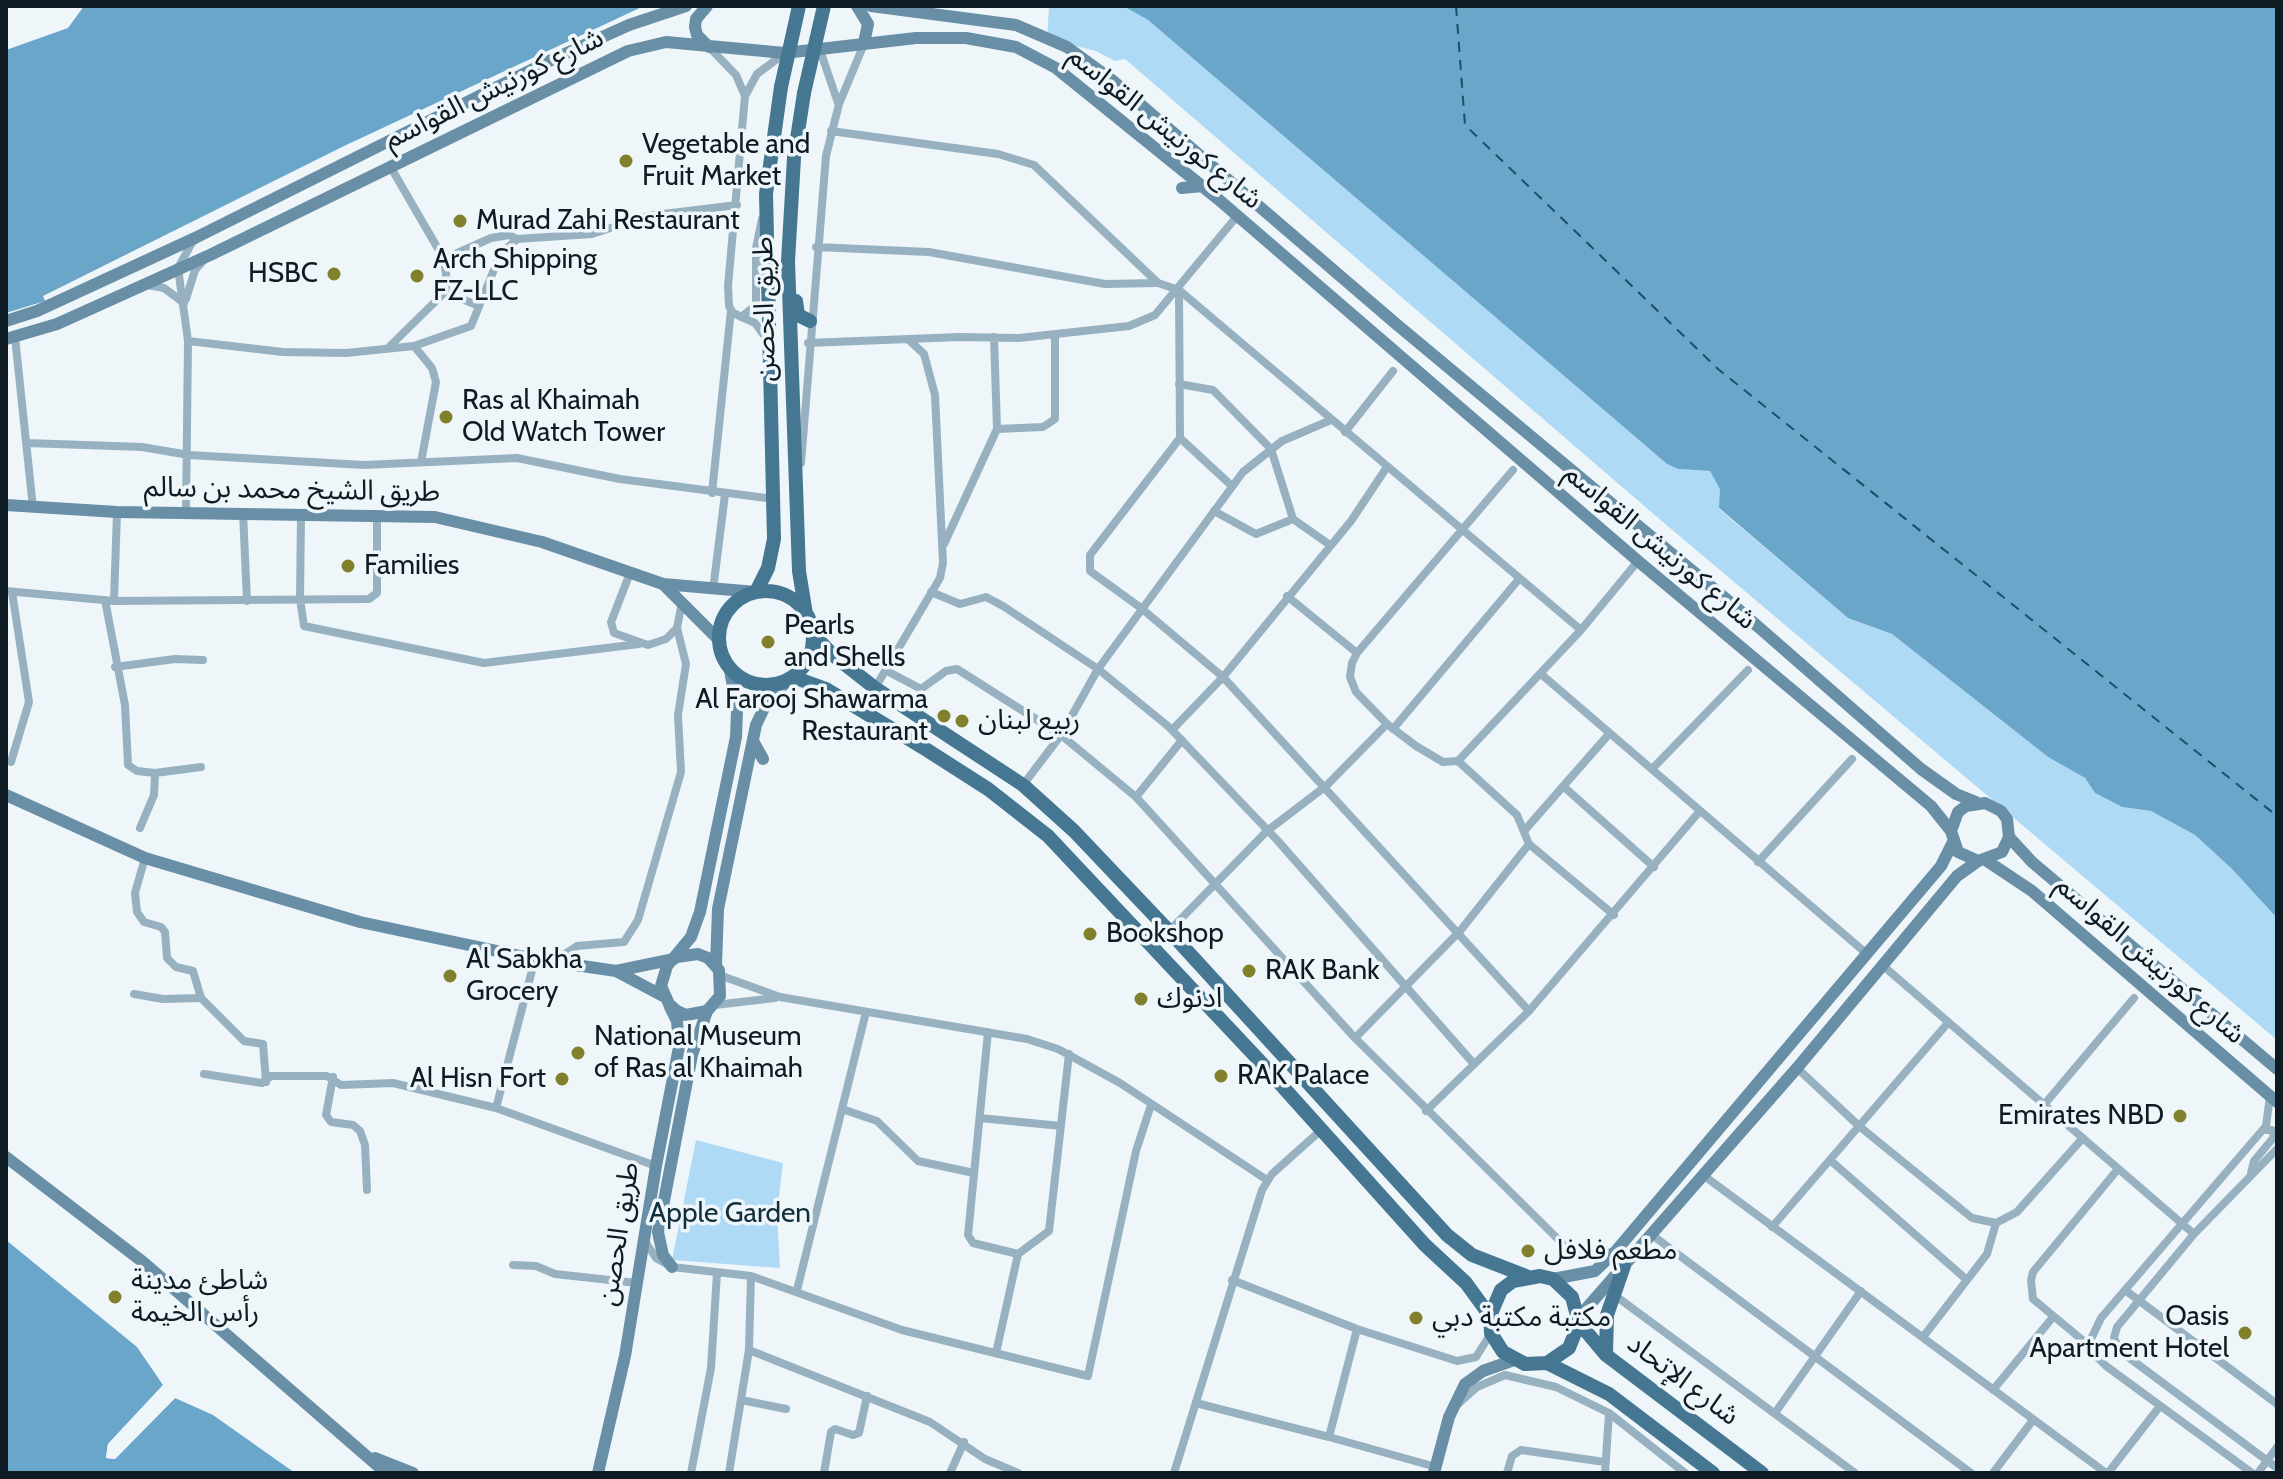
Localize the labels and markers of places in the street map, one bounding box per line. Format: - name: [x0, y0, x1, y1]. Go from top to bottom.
- place label: Vegetable and Fruit Market: [642, 128, 810, 194]
- marker: Vegetable and Fruit Market: [617, 152, 635, 170]
- place label: Murad Zahi Restaurant: [476, 204, 740, 238]
- marker: Murad Zahi Restaurant: [451, 212, 469, 230]
- place label: Arch Shipping FZ-LLC: [433, 243, 597, 309]
- place label: HSBC: [248, 257, 318, 291]
- marker: HSBC: [325, 265, 343, 283]
- marker: Arch Shipping FZ-LLC: [408, 267, 426, 285]
- place label: Ras al Khaimah Old Watch Tower: [462, 384, 665, 450]
- marker: Ras al Khaimah Old Watch Tower: [437, 408, 455, 426]
- place label: Families: [364, 549, 459, 583]
- marker: Families: [339, 557, 357, 575]
- place label: Pearls and Shells: [784, 609, 905, 675]
- marker: Pearls and Shells: [759, 633, 777, 651]
- place label: Al Farooj Shawarma Restaurant: [695, 683, 928, 749]
- place label: ربيع لبنان: [978, 704, 1080, 738]
- marker: Al Farooj Shawarma Restaurant: [935, 707, 953, 725]
- marker: ربيع لبنان: [953, 712, 971, 730]
- place label: Bookshop: [1106, 917, 1224, 951]
- marker: Bookshop: [1081, 925, 1099, 943]
- place label: Al Sabkha Grocery: [466, 943, 582, 1009]
- place label: RAK Bank: [1265, 954, 1380, 988]
- marker: RAK Bank: [1240, 962, 1258, 980]
- marker: Al Sabkha Grocery: [441, 967, 459, 985]
- place label: ادنوك: [1157, 982, 1222, 1016]
- marker: ادنوك: [1132, 990, 1150, 1008]
- place label: National Museum of Ras al Khaimah: [594, 1020, 803, 1086]
- marker: National Museum of Ras al Khaimah: [569, 1044, 587, 1062]
- place label: RAK Palace: [1237, 1059, 1369, 1093]
- place label: Al Hisn Fort: [410, 1062, 546, 1096]
- marker: RAK Palace: [1212, 1067, 1230, 1085]
- marker: Al Hisn Fort: [553, 1070, 571, 1088]
- place label: Emirates NBD: [1998, 1099, 2164, 1133]
- marker: Emirates NBD: [2171, 1107, 2189, 1125]
- place label: مطعم فلافل: [1544, 1234, 1677, 1268]
- marker: مطعم فلافل: [1519, 1242, 1537, 1260]
- place label: شاطئ مدينة رأس الخيمة: [131, 1264, 268, 1330]
- marker: شاطئ مدينة رأس الخيمة: [106, 1288, 124, 1306]
- place label: Oasis Apartment Hotel: [2030, 1300, 2229, 1366]
- place label: مكتبة مكتبة دبي: [1432, 1301, 1611, 1335]
- marker: مكتبة مكتبة دبي: [1407, 1309, 1425, 1327]
- marker: Oasis Apartment Hotel: [2236, 1324, 2254, 1342]

